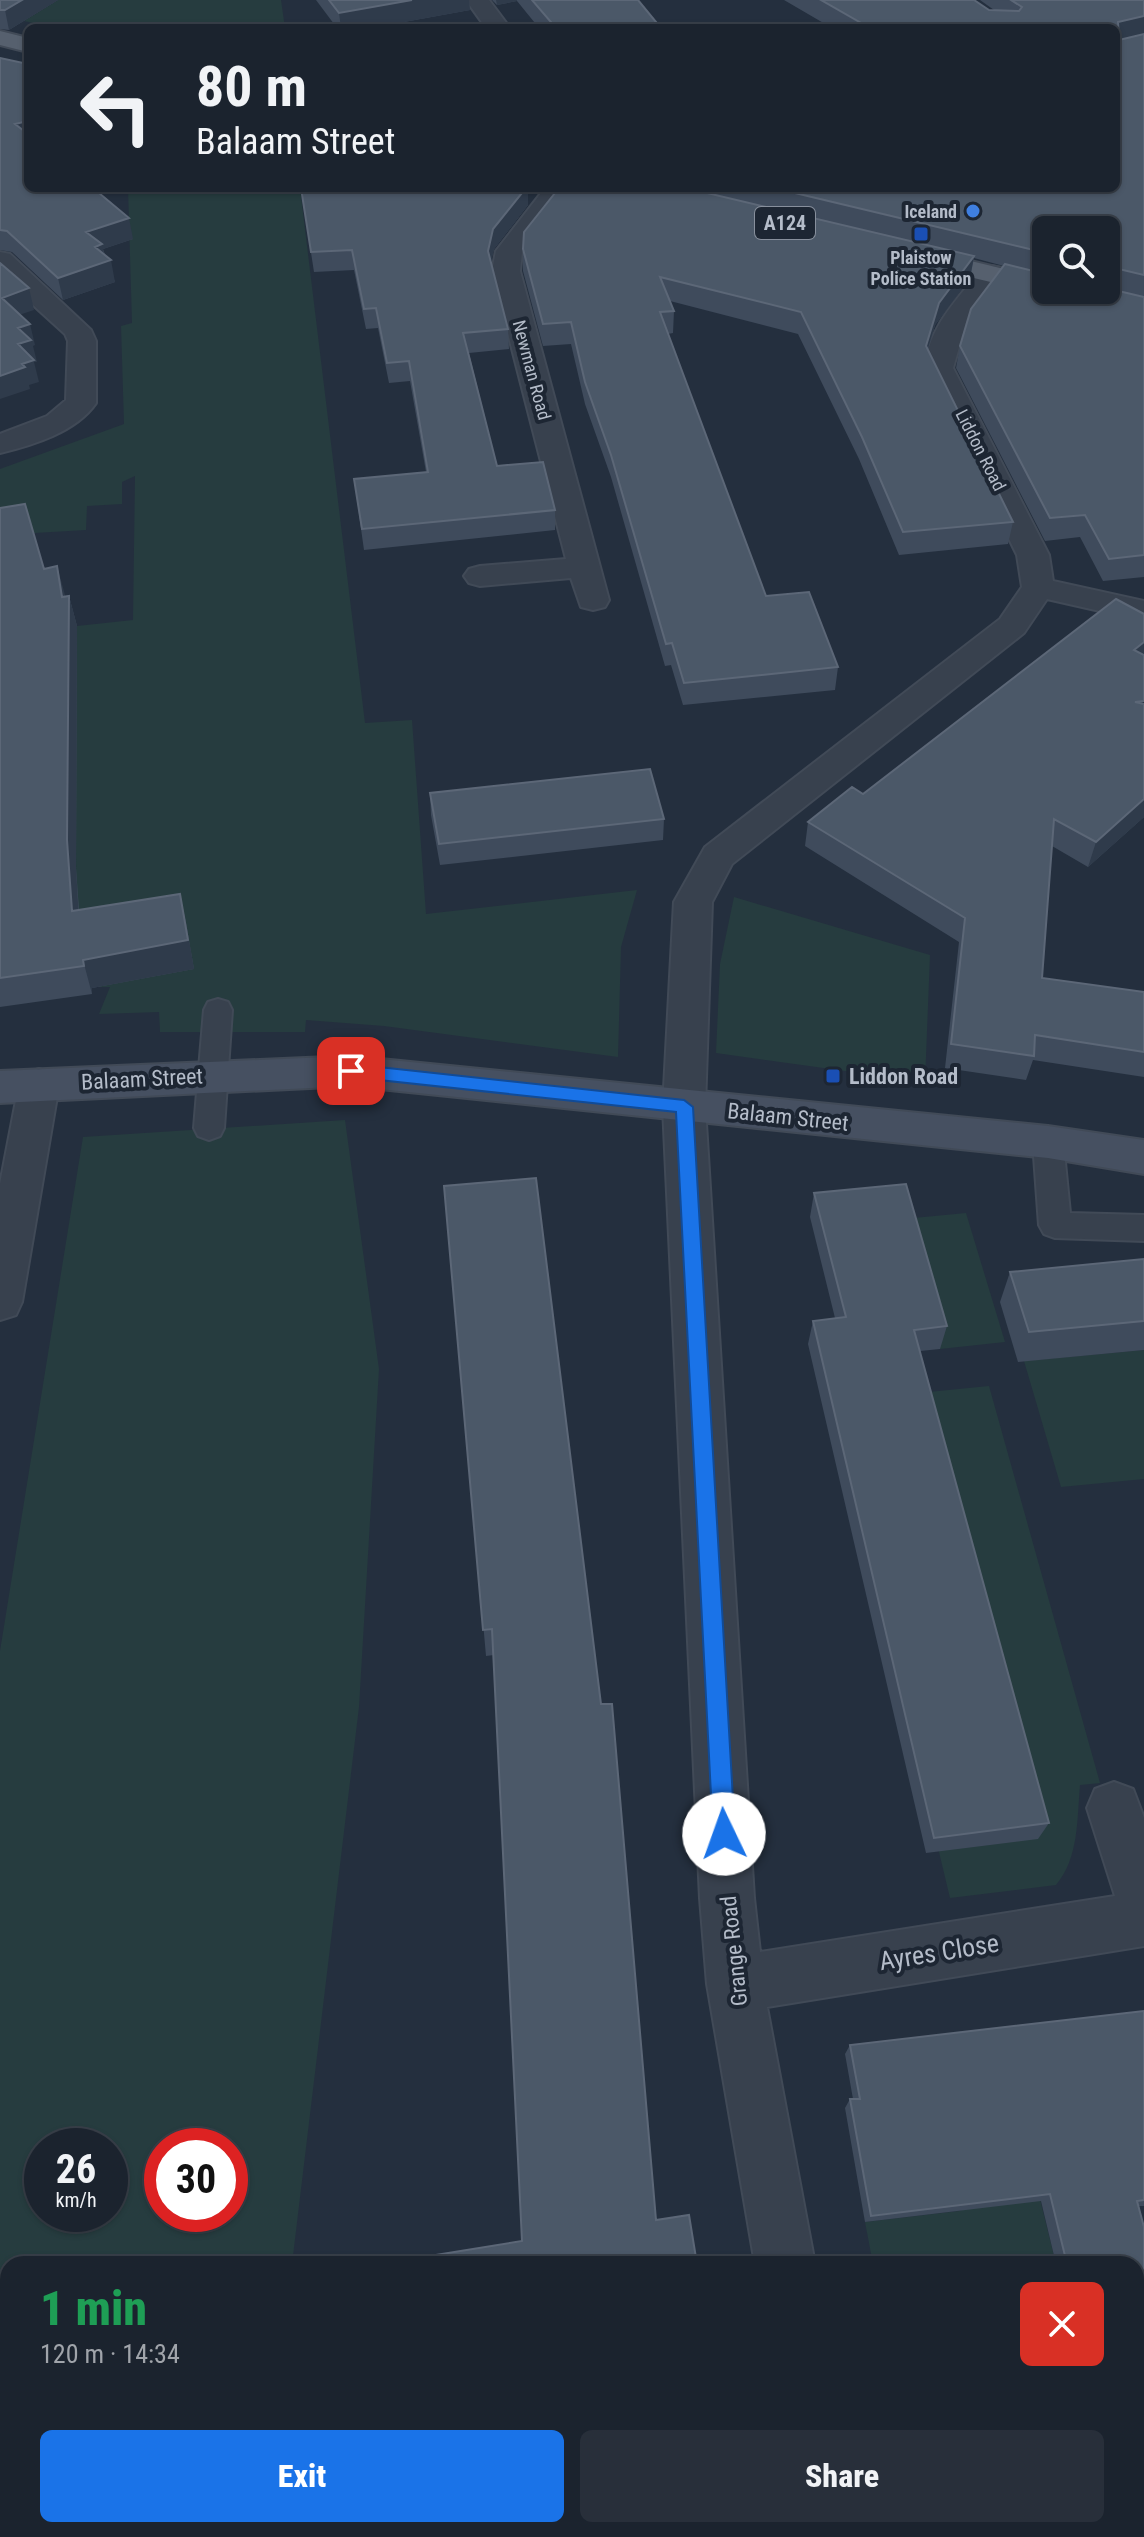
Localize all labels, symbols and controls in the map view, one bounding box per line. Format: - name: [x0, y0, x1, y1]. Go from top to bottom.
- text: 80 m: [196, 54, 307, 120]
- icon: left: [64, 56, 168, 160]
- text: Balaam Street: [196, 121, 395, 163]
- place label: Iceland: [904, 201, 957, 222]
- marker: Iceland: [964, 202, 982, 220]
- road number: A124: [755, 207, 815, 239]
- map controls: [1032, 216, 1120, 304]
- button: search: [1032, 216, 1120, 304]
- marker: Plaistow Police Station: [912, 225, 930, 243]
- place label: Plaistow Police Station: [871, 247, 971, 289]
- street label: Newman Road: [509, 318, 555, 422]
- street label: Liddon Road: [952, 406, 1010, 494]
- pin: [317, 1037, 385, 1105]
- icon: arrive: [329, 1049, 373, 1093]
- street label: Balaam Street: [81, 1063, 203, 1095]
- place label: Liddon Road: [849, 1064, 958, 1089]
- marker: Liddon Road: [824, 1067, 842, 1085]
- street label: Balaam Street: [726, 1098, 850, 1136]
- position arrow: [682, 1792, 766, 1876]
- street label: Grange Road: [716, 1895, 752, 2007]
- street label: Ayres Close: [877, 1928, 1001, 1976]
- speed limit sign: 30: [144, 2128, 248, 2232]
- text: 26: [56, 2146, 96, 2193]
- text: km/h: [55, 2188, 97, 2212]
- text: 1 min: [40, 2280, 147, 2337]
- button: close: [1020, 2282, 1104, 2366]
- text: 120 m · 14:34: [40, 2339, 180, 2369]
- button: Exit: [40, 2430, 564, 2522]
- button: Share: [580, 2430, 1104, 2522]

